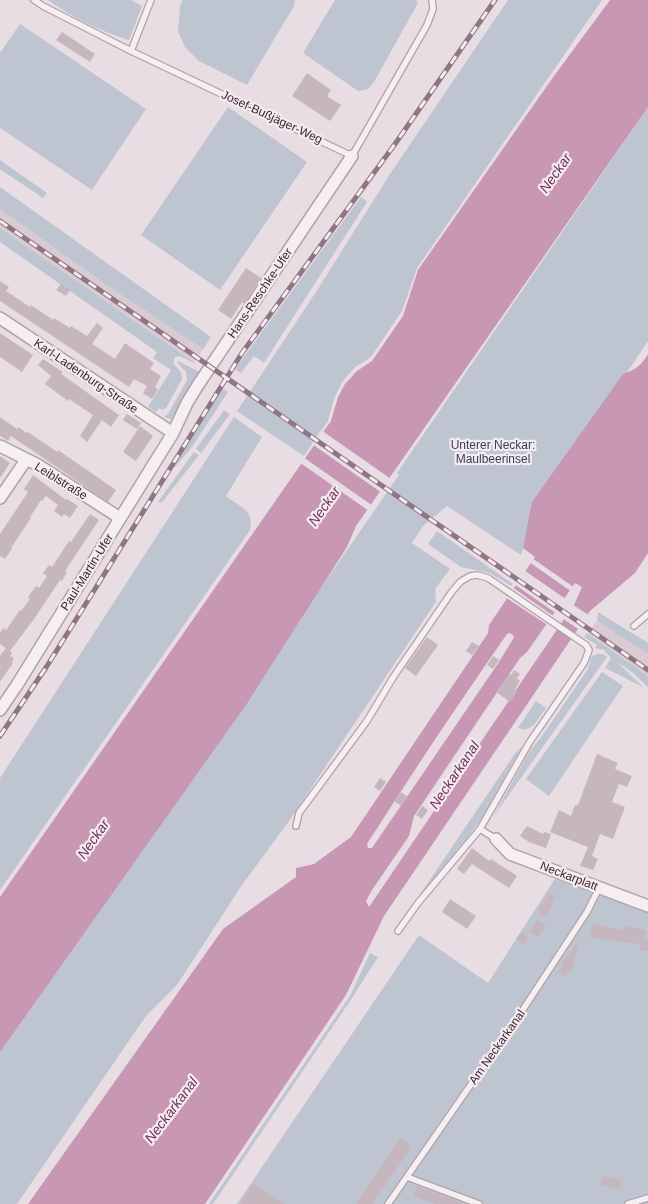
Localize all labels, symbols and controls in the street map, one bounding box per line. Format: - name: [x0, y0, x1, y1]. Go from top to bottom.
- street label: Josef-Bußjäger-Weg: [219, 87, 325, 147]
- water label: Neckar: [536, 149, 575, 196]
- street label: Hans-Reschke-Ufer: [225, 245, 295, 341]
- street label: Karl-Ladenburg-Straße: [31, 336, 141, 416]
- park label: Unterer Neckar: Maulbeerinsel: [451, 438, 535, 466]
- street label: Leiblstraße: [32, 459, 90, 503]
- water label: Neckar: [305, 482, 344, 529]
- street label: Paul-Martin-Ufer: [58, 531, 116, 613]
- water label: Neckarkanal: [426, 738, 483, 812]
- water label: Neckar: [74, 815, 113, 862]
- street label: Neckarplatt: [538, 859, 600, 894]
- street label: Am Neckarkanal: [466, 1007, 528, 1087]
- water label: Neckarkanal: [141, 1073, 201, 1146]

